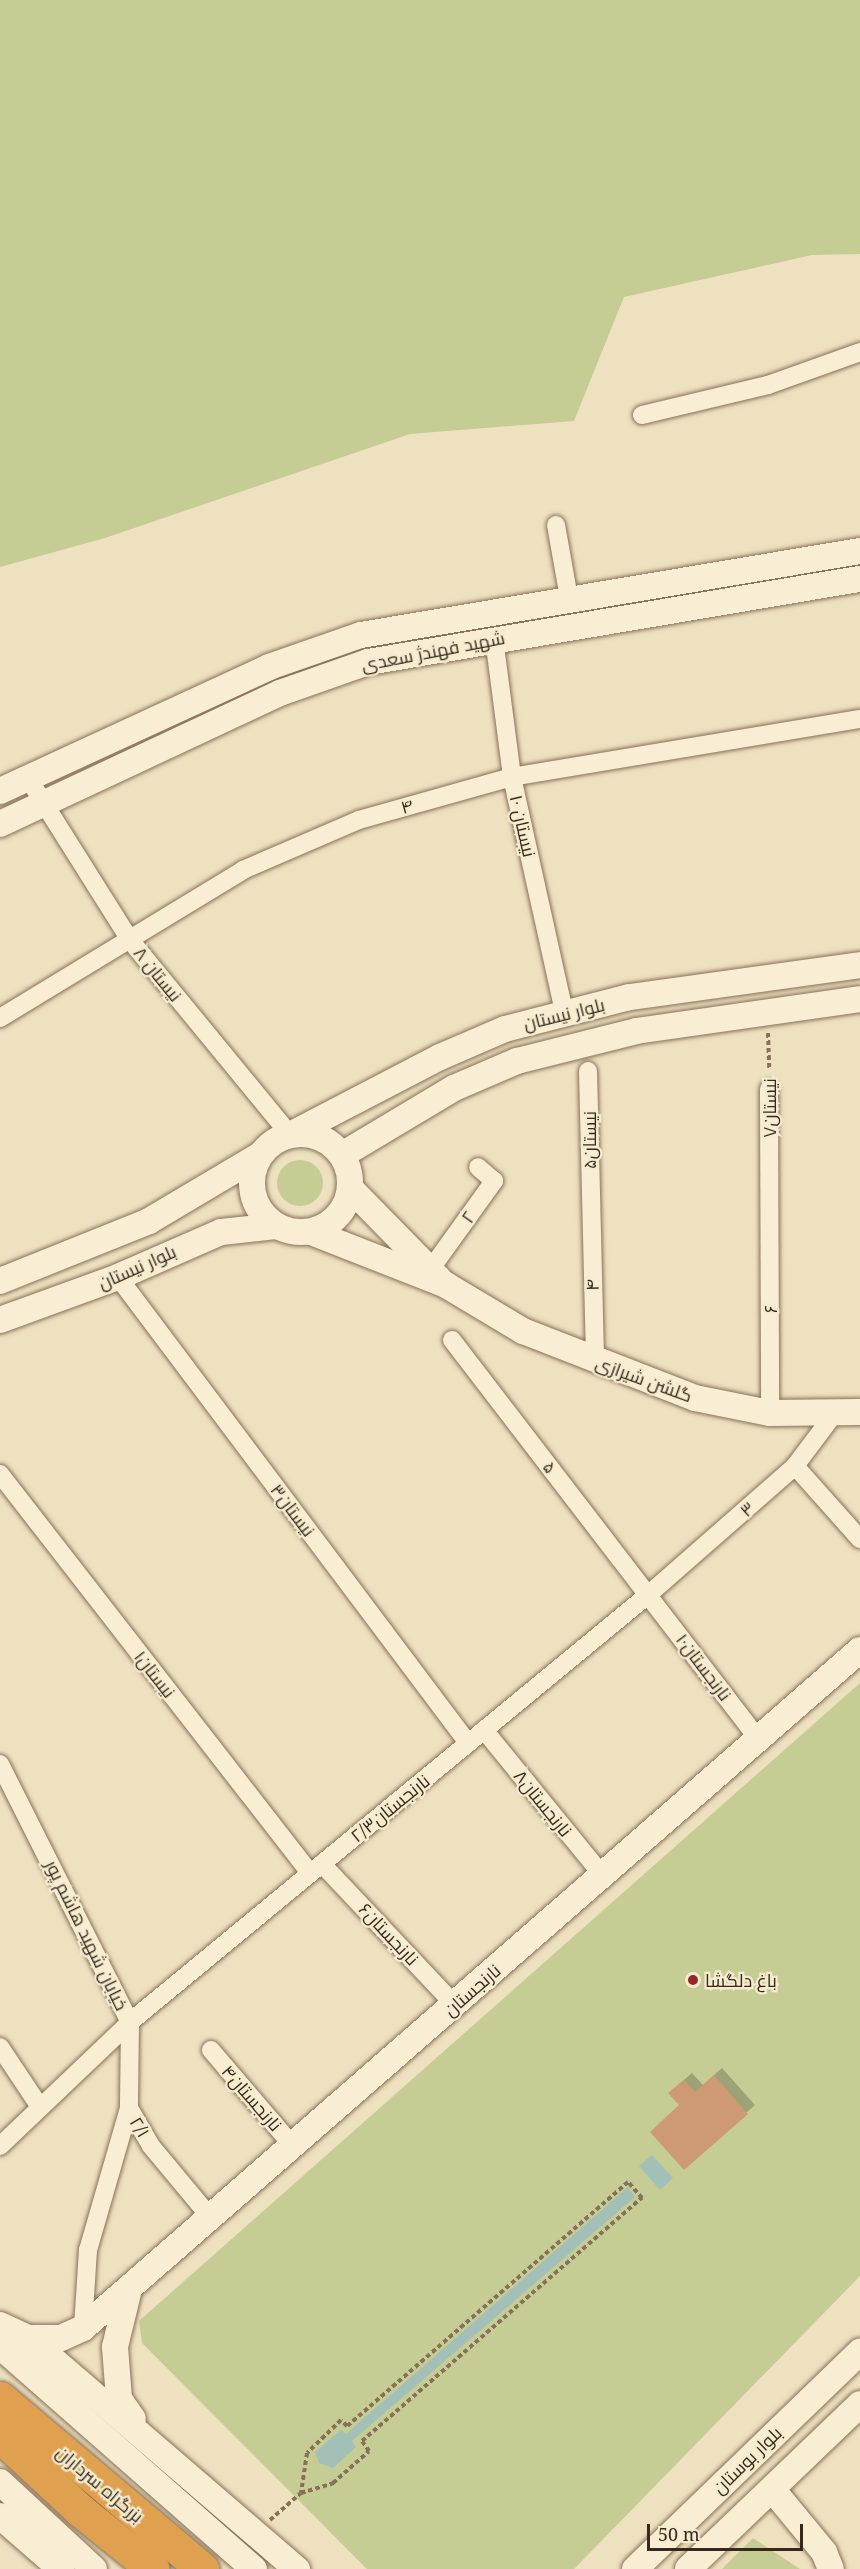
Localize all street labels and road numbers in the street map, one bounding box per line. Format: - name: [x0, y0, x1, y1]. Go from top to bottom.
- street label: شهید فهندژ سعدی: [359, 627, 507, 675]
- street label: نیستان ۱۰: [505, 793, 541, 859]
- street label: ۴: [398, 794, 416, 818]
- street label: نیستان ۸: [129, 942, 187, 1006]
- street label: بلوار نیستان: [521, 993, 607, 1035]
- street label: ۷نیستان: [758, 1078, 780, 1138]
- street label: ۵نیستان: [578, 1111, 600, 1169]
- street label: ۲: [456, 1207, 480, 1227]
- street label: بلوار نیستان: [95, 1240, 179, 1294]
- street label: ۴: [581, 1279, 603, 1291]
- street label: ۶: [759, 1305, 781, 1313]
- street label: گلشن شیرازی: [593, 1352, 695, 1406]
- street label: ۵: [538, 1456, 562, 1478]
- street label: ۳نیستان: [266, 1479, 320, 1541]
- street label: ۳: [735, 1497, 759, 1521]
- street label: ۱۰نارنجستان: [672, 1629, 736, 1705]
- street label: ۱نیستان: [130, 1646, 180, 1702]
- street label: ۸نارنجستان: [509, 1765, 577, 1841]
- street label: ۲/۳نارنجستان: [346, 1770, 434, 1846]
- street label: خیابان شهید هاشم پور: [41, 1856, 133, 2014]
- street label: ۶نارنجستان: [355, 1898, 423, 1970]
- street label: نارنجستان: [439, 1959, 505, 2021]
- street label: ۴نارنجستان: [217, 2061, 287, 2135]
- street label: ۲/۱: [126, 2113, 154, 2141]
- street label: بلوار بوستان: [708, 2422, 786, 2498]
- street label: بزرگراه سرداران: [52, 2441, 148, 2527]

